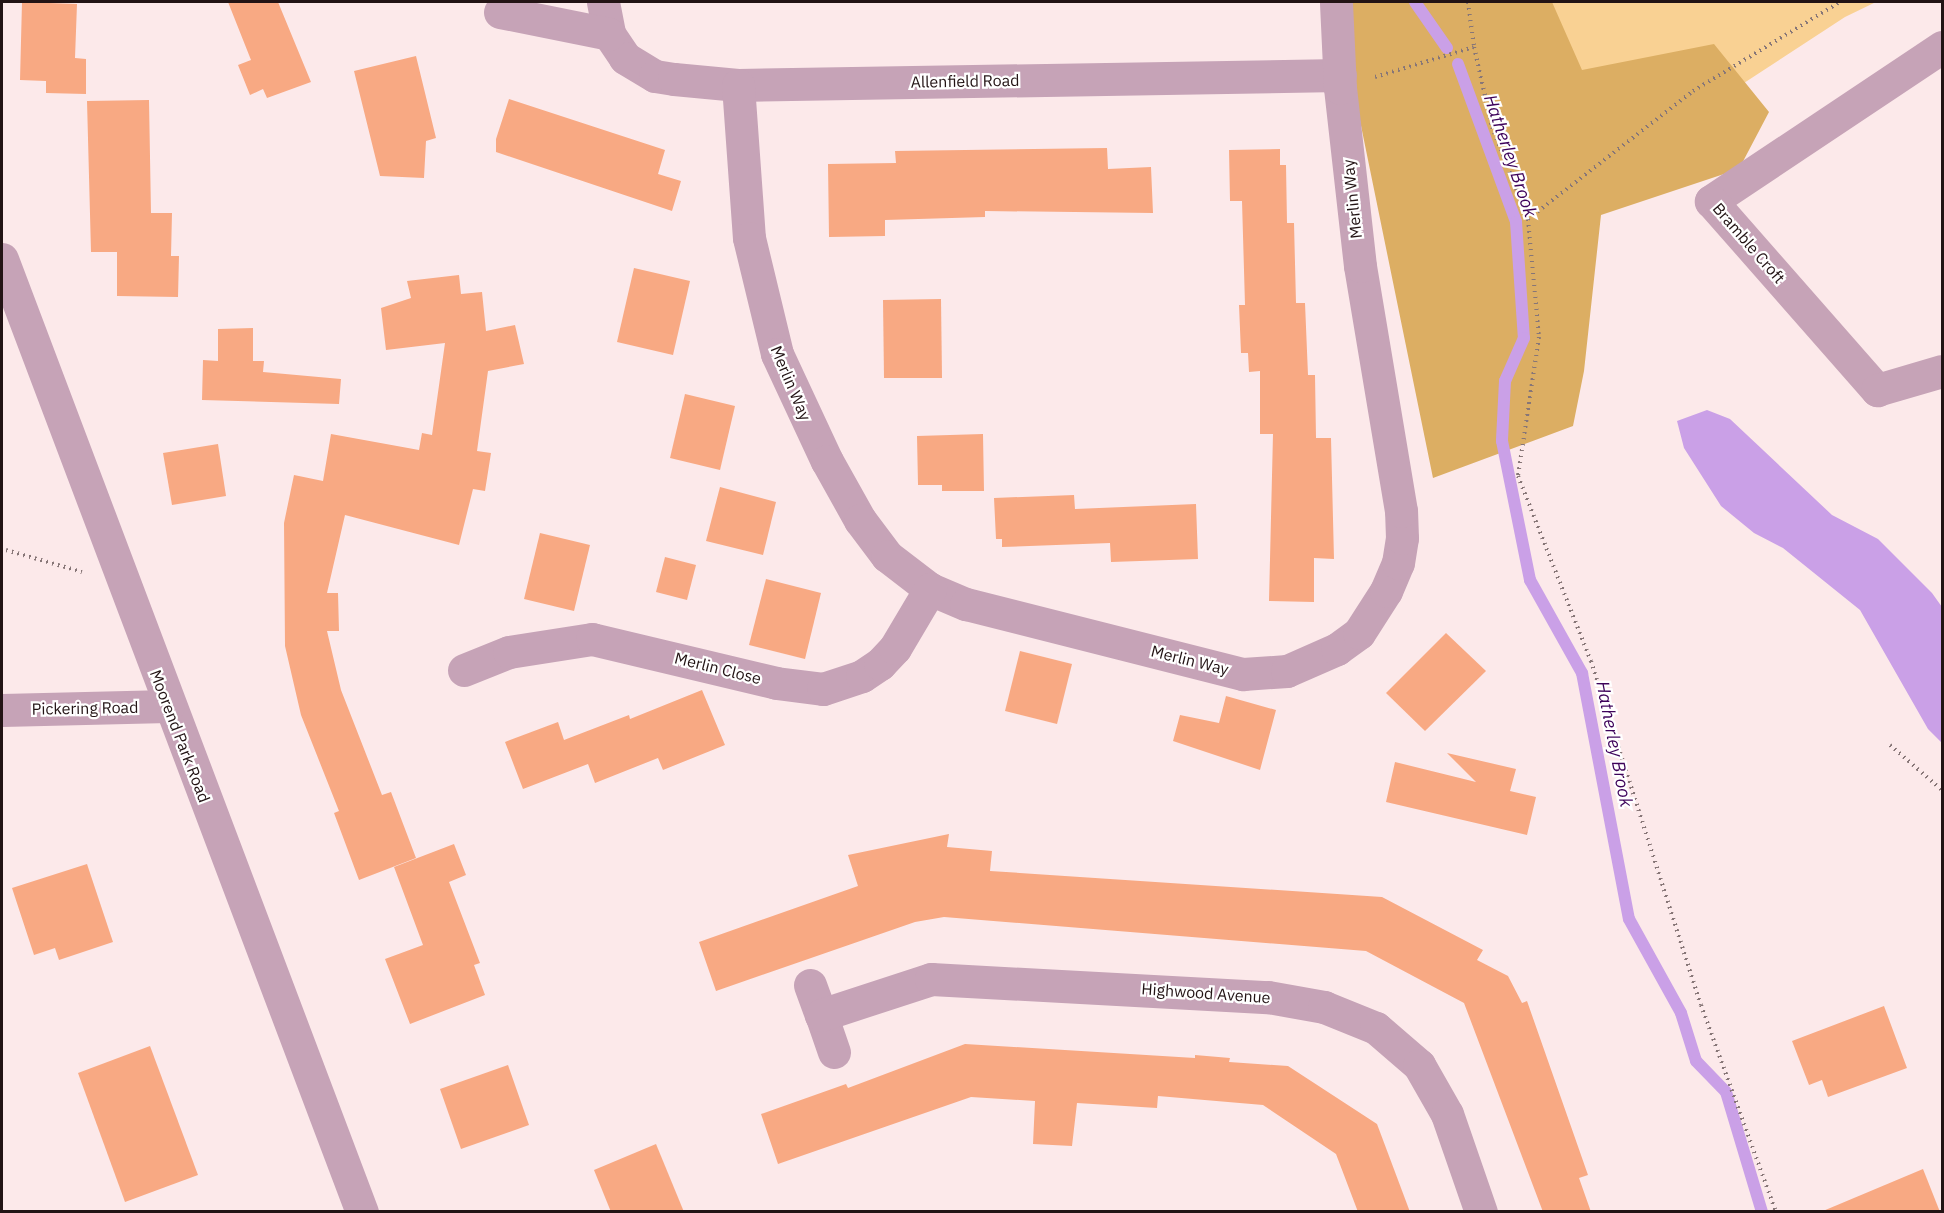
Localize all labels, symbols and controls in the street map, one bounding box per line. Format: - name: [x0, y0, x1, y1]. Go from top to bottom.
- street label: Allenfield Road: [910, 70, 1020, 92]
- water label: Hatherley Brook: [1479, 92, 1541, 220]
- street label: Merlin Way: [1338, 159, 1366, 239]
- street label: Bramble Croft: [1709, 199, 1789, 287]
- street label: Merlin Way: [767, 343, 815, 423]
- street label: Merlin Way: [1149, 641, 1231, 679]
- street label: Merlin Close: [673, 648, 763, 688]
- street label: Moorend Park Road: [146, 667, 214, 805]
- water label: Hatherley Brook: [1591, 679, 1637, 809]
- street label: Pickering Road: [32, 697, 138, 719]
- street label: Highwood Avenue: [1141, 979, 1271, 1007]

